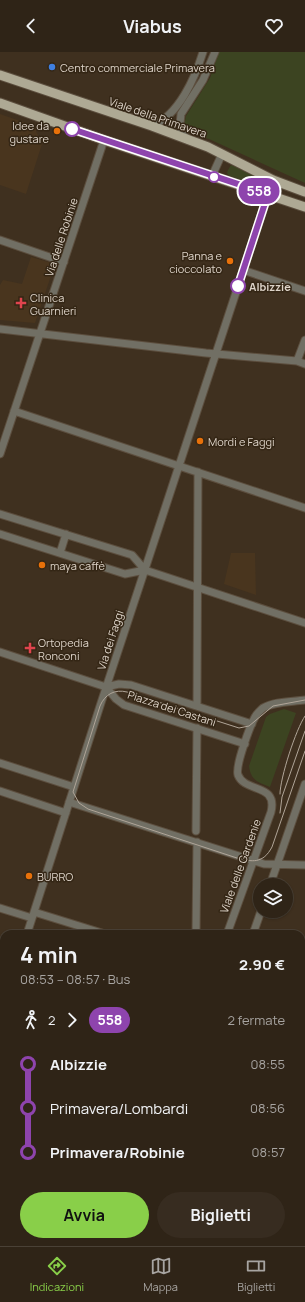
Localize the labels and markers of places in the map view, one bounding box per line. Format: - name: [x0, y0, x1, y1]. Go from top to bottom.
- place label: Centro commerciale Primavera: [60, 60, 215, 75]
- marker: Centro commerciale Primavera: [47, 62, 57, 72]
- place label: Idee da gustare: [9, 118, 50, 146]
- unlabelled marker: [64, 121, 80, 137]
- marker: Idee da gustare: [52, 126, 62, 136]
- unlabelled marker: [208, 171, 220, 183]
- place label: Panna e cioccolato: [169, 248, 223, 276]
- marker: Panna e cioccolato: [225, 256, 235, 266]
- marker: Albizzie: [230, 278, 246, 294]
- place label: Albizzie: [249, 279, 291, 294]
- place label: Clinica Guarnieri: [30, 290, 76, 318]
- marker: Clinica Guarnieri: [15, 297, 27, 309]
- place label: Mordi e Faggi: [208, 434, 275, 449]
- marker: Mordi e Faggi: [195, 436, 205, 446]
- place label: maya caffè: [50, 558, 105, 573]
- marker: maya caffè: [37, 560, 47, 570]
- place label: Ortopedia Ronconi: [38, 635, 89, 663]
- marker: Ortopedia Ronconi: [25, 643, 35, 653]
- place label: BURRO: [37, 869, 73, 884]
- marker: BURRO: [24, 871, 34, 881]

